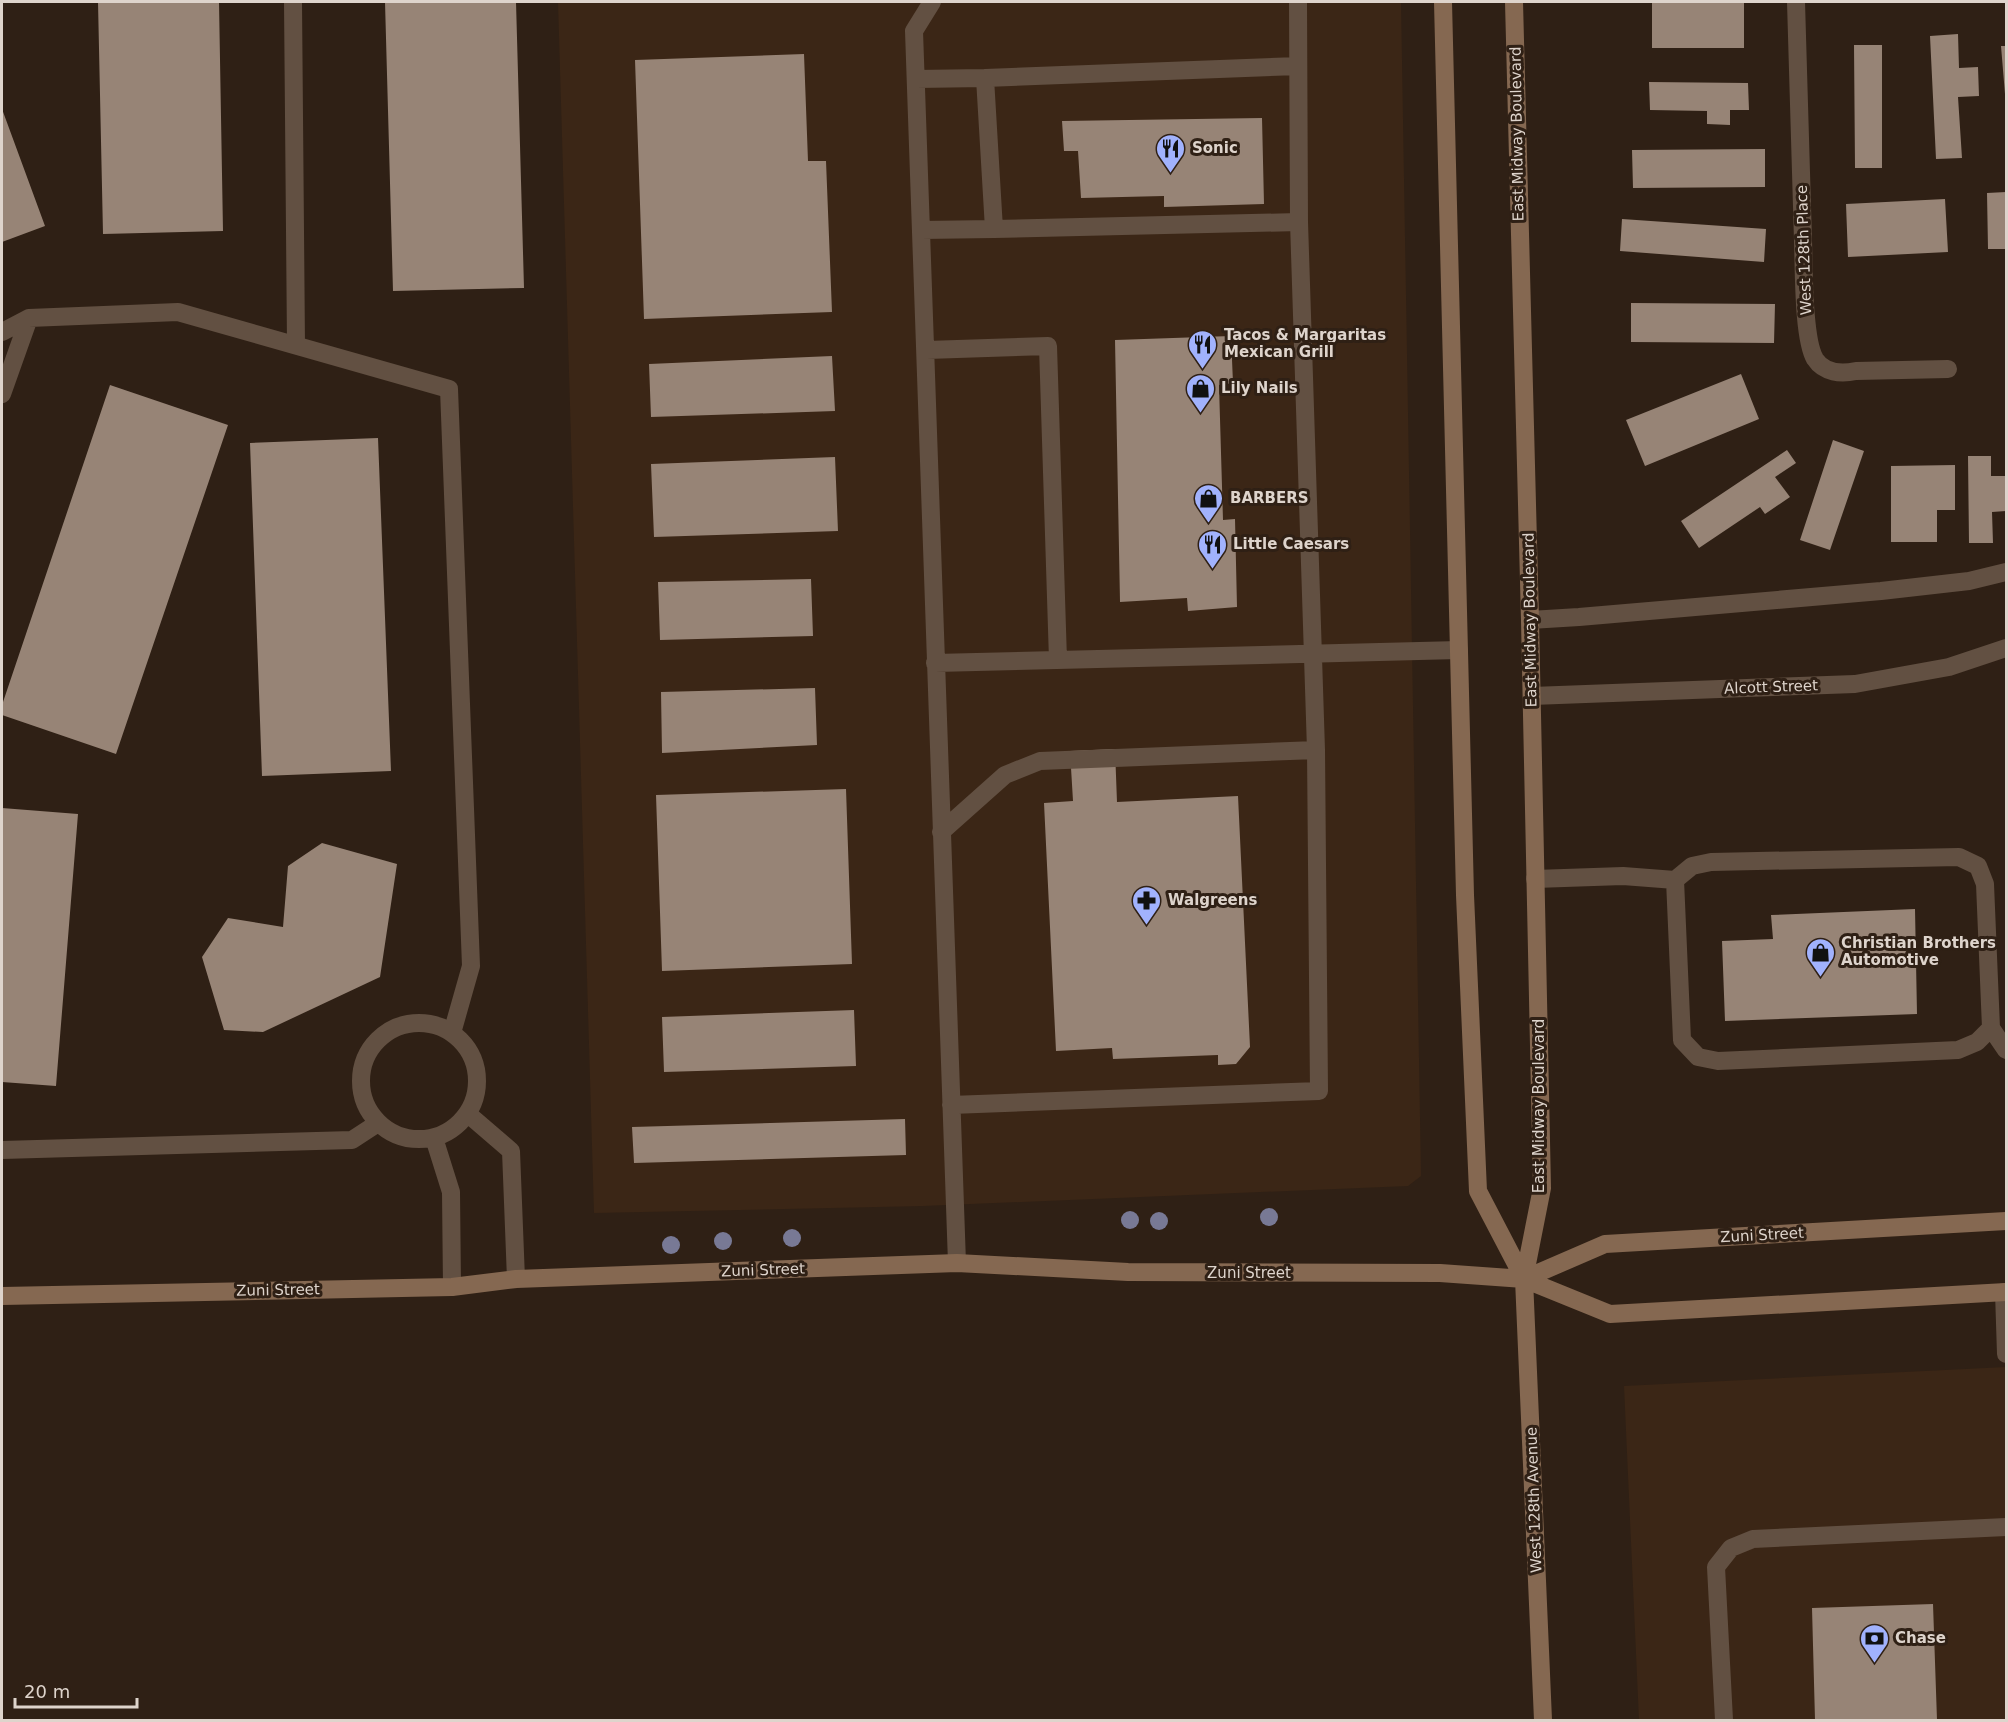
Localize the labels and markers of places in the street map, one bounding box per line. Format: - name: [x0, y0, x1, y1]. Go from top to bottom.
- restaurant icon: Sonic: [1155, 132, 1187, 174]
- place label: Sonic: [1192, 139, 1238, 157]
- place label: Tacos & Margaritas Mexican Grill: [1224, 326, 1386, 361]
- restaurant icon: Tacos & Margaritas Mexican Grill: [1187, 328, 1219, 370]
- shop icon: Lily Nails: [1184, 372, 1216, 414]
- place label: Lily Nails: [1221, 379, 1298, 397]
- shop icon: BARBERS: [1193, 482, 1225, 524]
- place label: BARBERS: [1230, 489, 1309, 507]
- restaurant icon: Little Caesars: [1196, 528, 1228, 570]
- place label: Little Caesars: [1233, 535, 1349, 553]
- pharmacy icon: Walgreens: [1131, 884, 1163, 926]
- place label: Walgreens: [1168, 891, 1257, 909]
- place label: Christian Brothers Automotive: [1841, 934, 1996, 969]
- shop icon: Christian Brothers Automotive: [1804, 936, 1836, 978]
- bank icon: Chase: [1858, 1622, 1890, 1664]
- place label: Chase: [1895, 1629, 1946, 1647]

